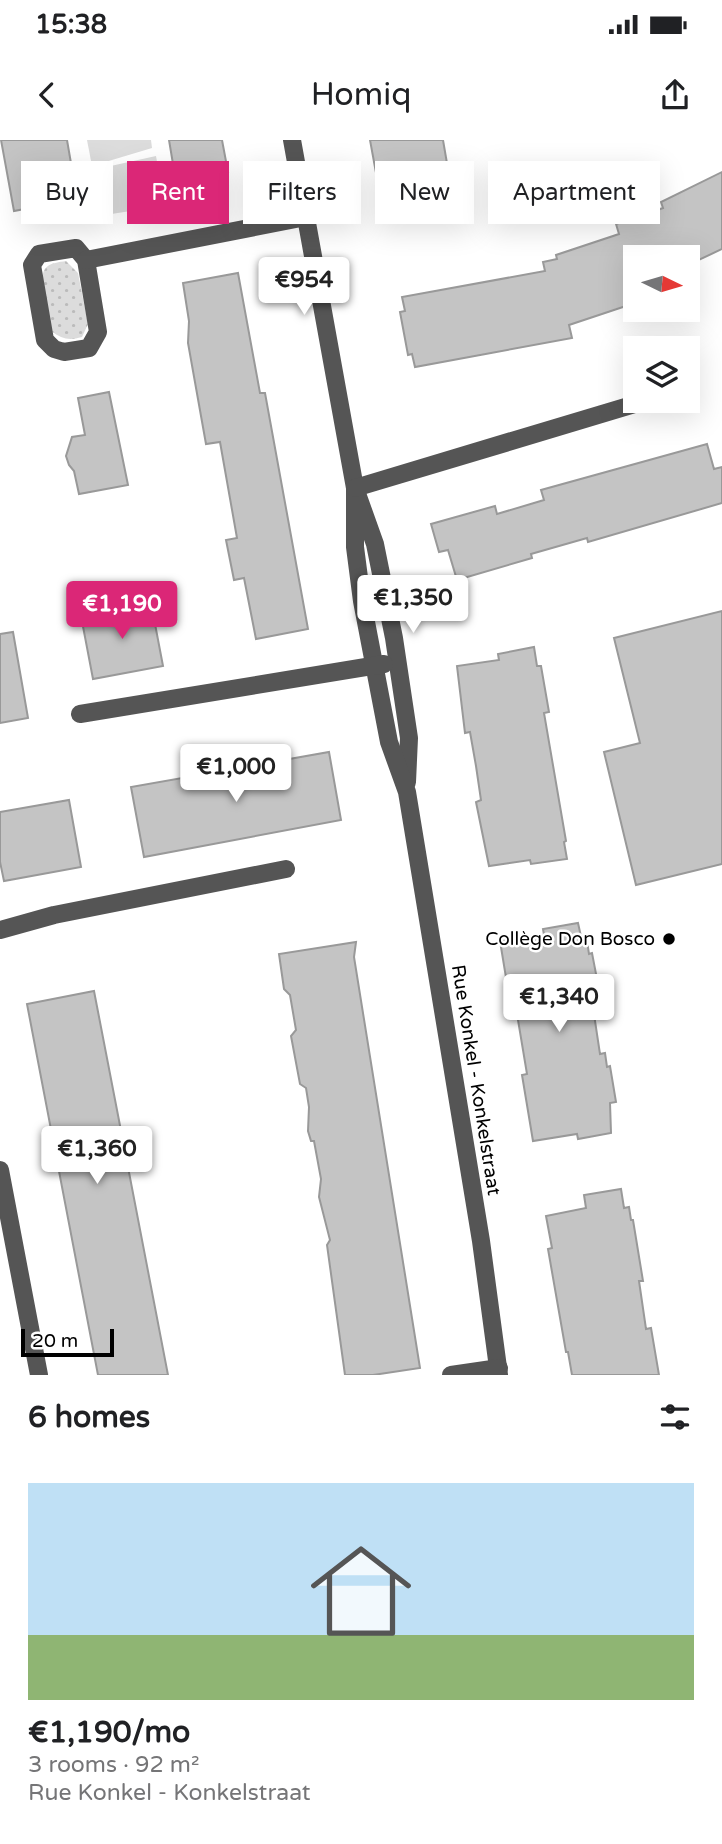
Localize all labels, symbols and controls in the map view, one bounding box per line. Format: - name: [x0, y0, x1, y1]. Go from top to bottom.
- text: 15:38: [35, 9, 107, 40]
- icon: back: [28, 76, 66, 114]
- text: Homiq: [311, 76, 411, 114]
- icon: share: [656, 76, 694, 114]
- chip: Buy: [21, 161, 113, 224]
- chip: Rent: [127, 161, 229, 224]
- chip: Filters: [243, 161, 361, 224]
- chip: New: [375, 161, 474, 224]
- chip: Apartment: [488, 161, 660, 224]
- north arrow: [623, 245, 700, 322]
- map controls: [623, 245, 700, 413]
- pin: €954: [263, 258, 345, 317]
- text: €954: [274, 266, 334, 294]
- button: layers: [623, 336, 700, 413]
- pin: €1,350: [356, 575, 470, 635]
- pin: €1,190: [65, 582, 179, 641]
- text: €1,350: [373, 584, 453, 612]
- text: €1,190: [82, 590, 162, 618]
- pin: €1,000: [179, 744, 293, 804]
- text: €1,000: [196, 753, 276, 781]
- place label: Collège Don Bosco: [485, 928, 655, 950]
- marker: Collège Don Bosco: [661, 931, 677, 947]
- street label: Rue Konkel - Konkelstraat: [447, 963, 505, 1197]
- pin: €1,340: [502, 974, 616, 1034]
- text: €1,340: [519, 983, 599, 1011]
- pin: €1,360: [40, 1126, 154, 1186]
- text: €1,360: [57, 1135, 137, 1163]
- scale bar: [21, 1326, 114, 1358]
- text: 20 m: [32, 1330, 78, 1352]
- icon: filters: [656, 1398, 694, 1436]
- text: 6 homes: [28, 1399, 150, 1436]
- icon: home: [298, 1528, 424, 1654]
- text: €1,190/mo: [28, 1714, 190, 1751]
- text: 3 rooms · 92 m²: [28, 1751, 199, 1779]
- text: Rue Konkel - Konkelstraat: [28, 1779, 311, 1807]

